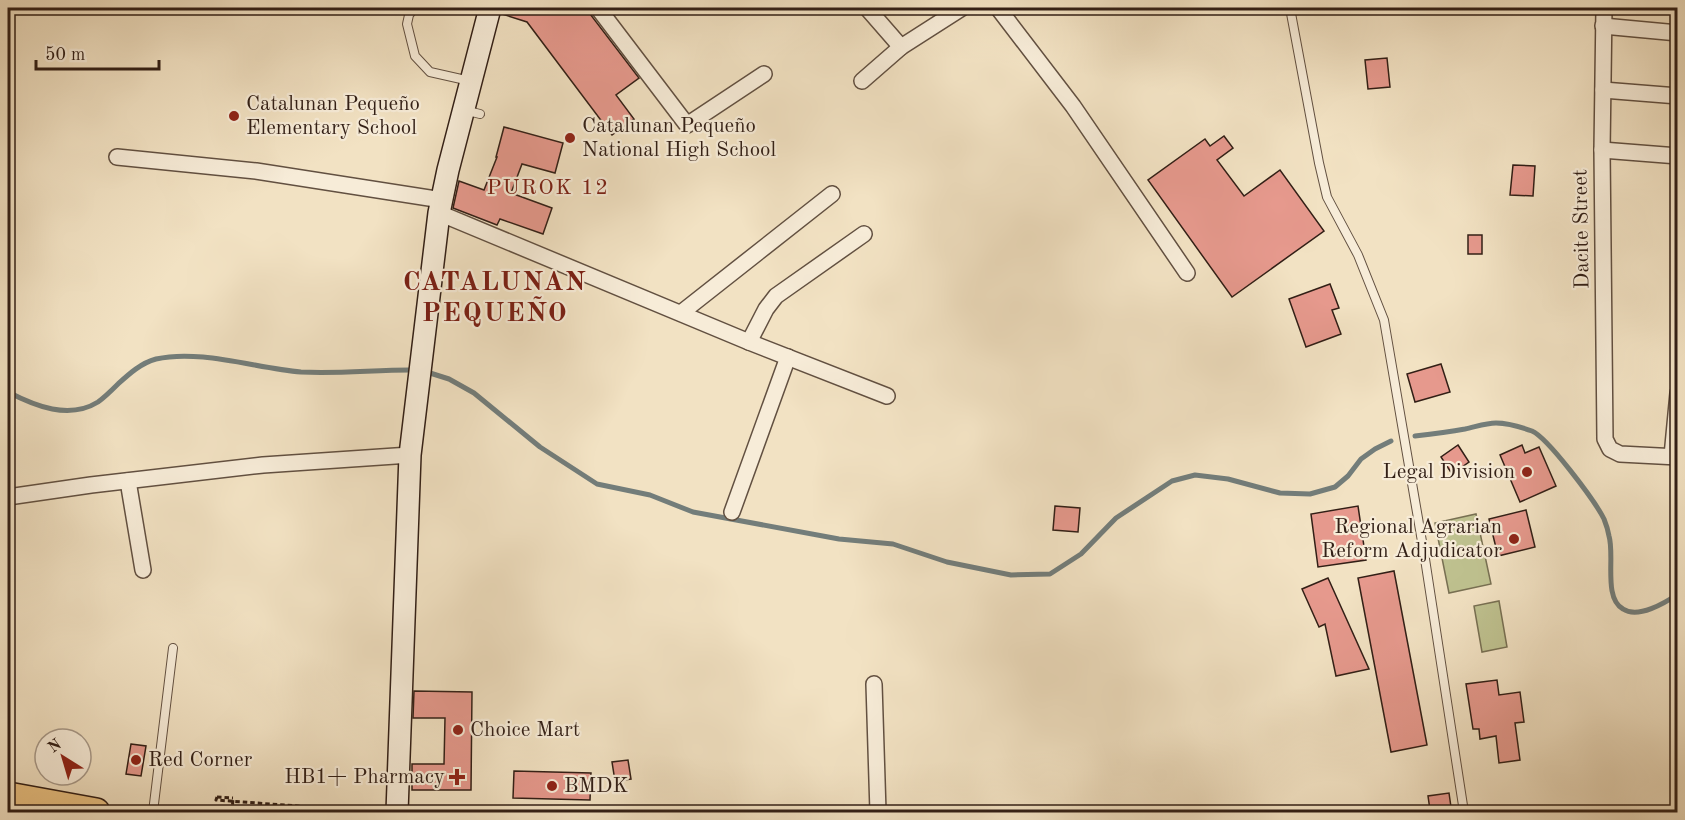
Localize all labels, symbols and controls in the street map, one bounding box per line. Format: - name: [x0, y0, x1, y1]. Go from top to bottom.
- scale bar: [36, 33, 159, 71]
- text: 50 m: [45, 46, 85, 64]
- place label: Catalunan Pequeño Elementary School: [246, 94, 420, 139]
- marker: Catalunan Pequeño Elementary School: [227, 109, 241, 123]
- place label: Catalunan Pequeño National High School: [582, 116, 777, 161]
- marker: Catalunan Pequeño National High School: [563, 131, 577, 145]
- street label: Dacite Street: [1570, 169, 1594, 289]
- district label: PUROK 12: [486, 177, 610, 199]
- district label: CATALUNAN PEQUEÑO: [403, 269, 587, 327]
- place label: Legal Division: [1383, 462, 1515, 483]
- marker: Legal Division: [1520, 465, 1534, 479]
- place label: Regional Agrarian Reform Adjudicator: [1321, 517, 1502, 562]
- marker: Regional Agrarian Reform Adjudicator: [1507, 532, 1521, 546]
- place label: Choice Mart: [470, 720, 580, 741]
- marker: Choice Mart: [451, 723, 465, 737]
- north arrow: [33, 727, 93, 787]
- text: N: [45, 736, 65, 757]
- place label: Red Corner: [148, 750, 253, 771]
- marker: Red Corner: [129, 753, 143, 767]
- place label: HB1+ Pharmacy: [284, 767, 445, 788]
- marker: HB1+ Pharmacy: [450, 770, 464, 784]
- place label: BMDK: [564, 776, 628, 797]
- marker: BMDK: [545, 779, 559, 793]

